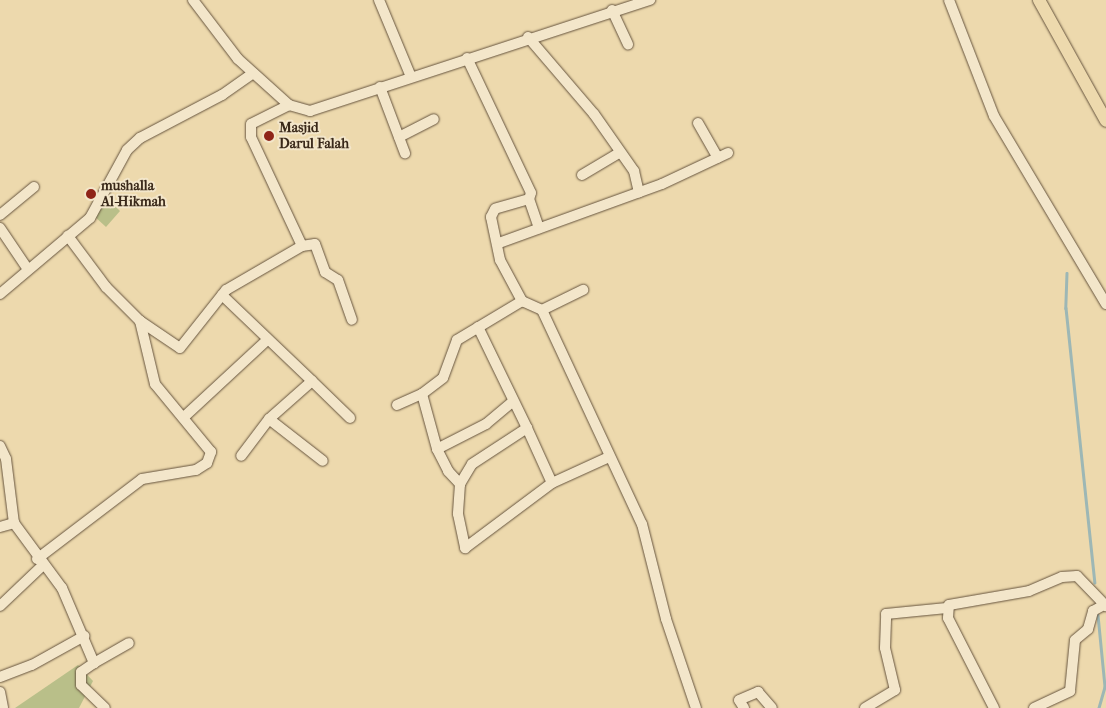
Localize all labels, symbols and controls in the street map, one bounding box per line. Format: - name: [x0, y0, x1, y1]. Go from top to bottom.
- place label: Masjid Darul Falah: [279, 120, 349, 152]
- marker: Masjid Darul Falah: [263, 130, 275, 142]
- place label: mushalla Al-Hikmah: [101, 178, 166, 210]
- marker: mushalla Al-Hikmah: [85, 188, 97, 200]

